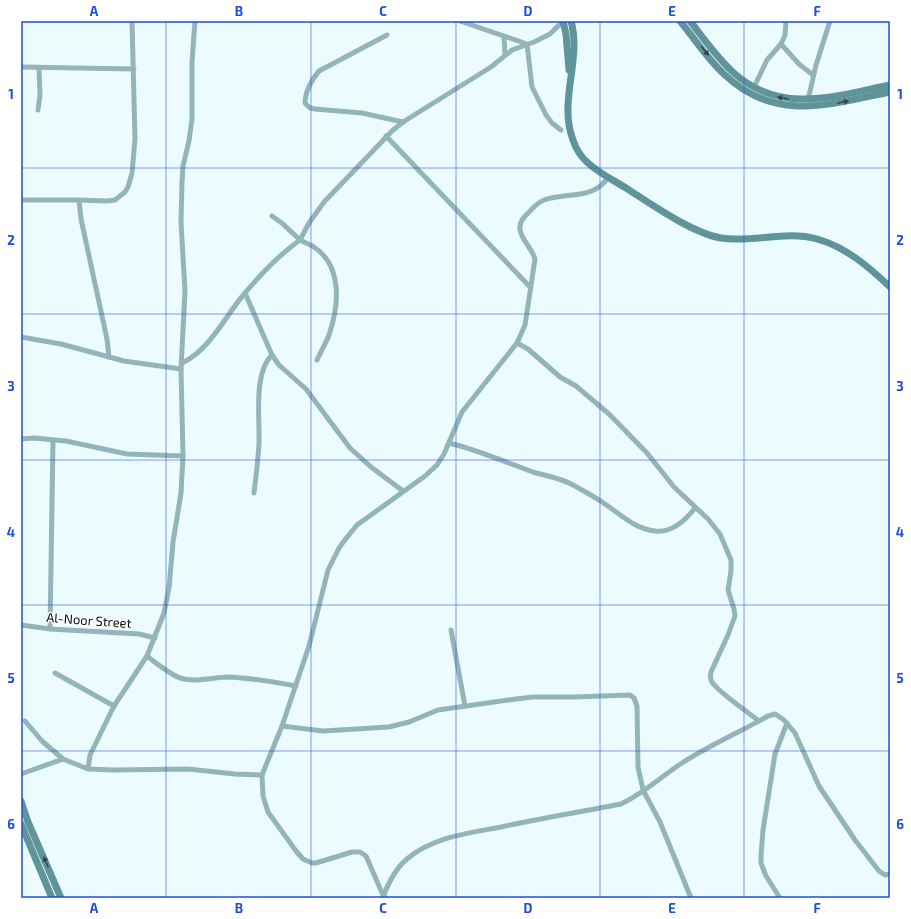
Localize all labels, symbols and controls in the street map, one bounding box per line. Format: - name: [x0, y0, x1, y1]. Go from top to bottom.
- text: A: [90, 3, 99, 19]
- text: B: [235, 3, 243, 19]
- text: C: [379, 3, 387, 19]
- text: D: [524, 3, 533, 19]
- text: E: [668, 3, 676, 19]
- text: F: [813, 3, 821, 19]
- one-way arrow: [701, 46, 709, 57]
- text: 1: [8, 86, 14, 102]
- text: 1: [897, 86, 903, 102]
- one-way arrow: [776, 94, 789, 100]
- one-way arrow: [837, 98, 849, 104]
- text: 2: [7, 232, 15, 248]
- text: 2: [896, 232, 904, 248]
- text: 3: [7, 378, 15, 394]
- text: 3: [896, 378, 904, 394]
- text: 4: [7, 524, 15, 540]
- text: 4: [896, 524, 904, 540]
- street label: Al-Noor Street: [46, 609, 132, 631]
- text: 5: [7, 670, 15, 686]
- text: 5: [896, 670, 904, 686]
- text: 6: [7, 816, 15, 832]
- text: 6: [896, 816, 904, 832]
- one-way arrow: [43, 857, 49, 868]
- text: A: [90, 900, 99, 916]
- text: B: [235, 900, 243, 916]
- text: C: [379, 900, 387, 916]
- text: D: [524, 900, 533, 916]
- text: E: [668, 900, 676, 916]
- text: F: [813, 900, 821, 916]

